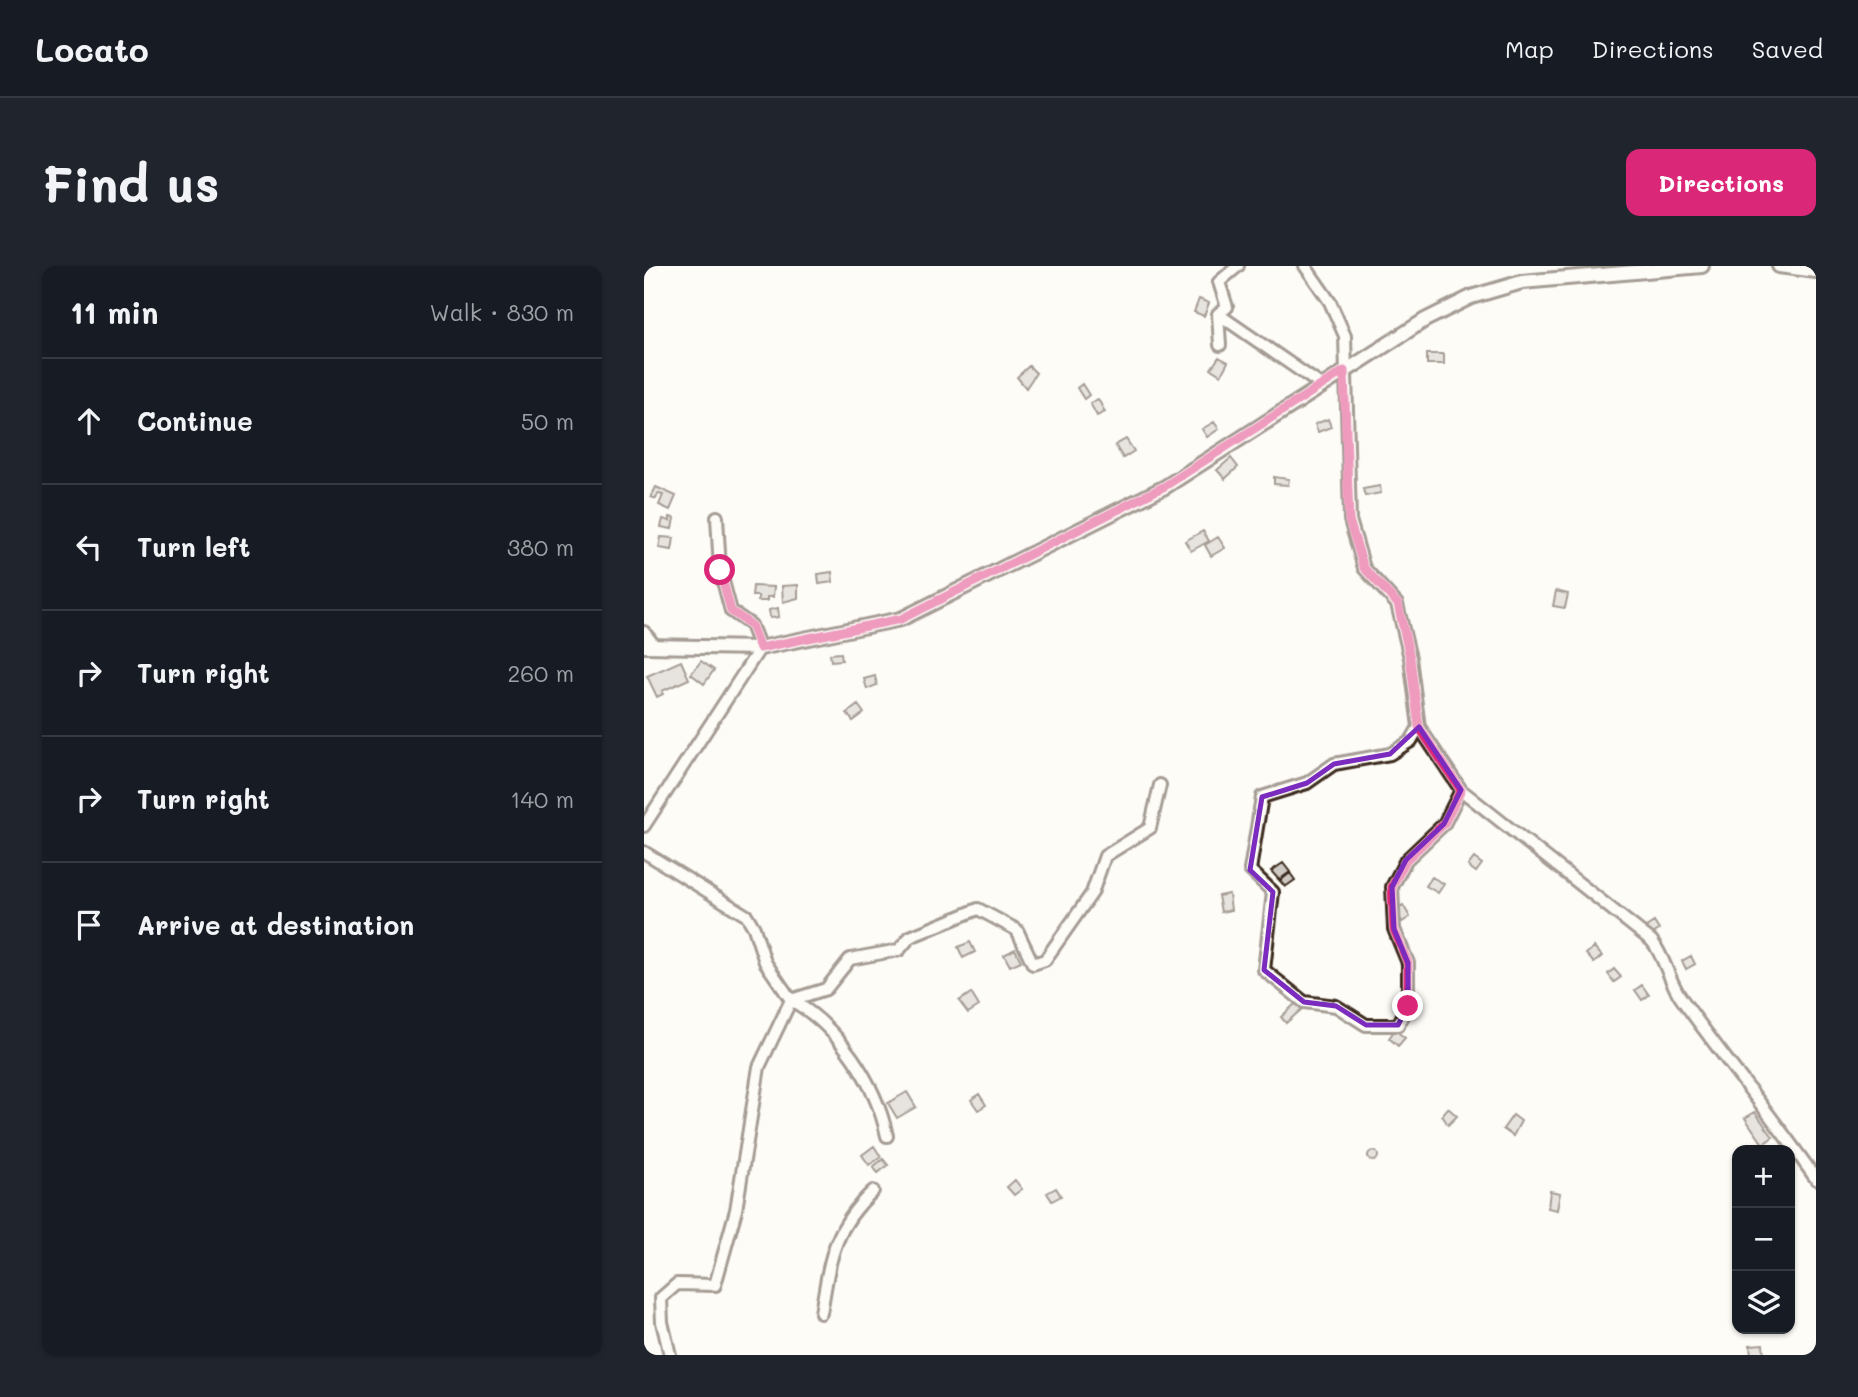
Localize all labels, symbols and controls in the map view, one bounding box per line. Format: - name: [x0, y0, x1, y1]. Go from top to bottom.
- text: Locato: [35, 27, 149, 70]
- text: Map: [1505, 33, 1554, 64]
- text: Directions: [1592, 33, 1714, 64]
- text: Saved: [1752, 33, 1823, 64]
- button: Directions: [1626, 149, 1816, 216]
- text: Find us: [42, 151, 220, 214]
- text: 11 min: [70, 292, 159, 332]
- text: Walk · 830 m: [429, 297, 574, 327]
- icon: ahead: [70, 402, 108, 440]
- text: Continue: [137, 404, 253, 438]
- text: 50 m: [521, 406, 574, 436]
- icon: left: [70, 528, 108, 566]
- text: Turn left: [137, 530, 250, 564]
- text: 380 m: [507, 532, 574, 562]
- route start: [704, 554, 735, 585]
- icon: right: [70, 654, 108, 692]
- text: Turn right: [137, 656, 270, 690]
- text: 260 m: [507, 658, 574, 688]
- icon: right: [70, 780, 108, 818]
- text: Turn right: [137, 782, 270, 816]
- text: 140 m: [510, 784, 574, 814]
- icon: arrive: [70, 906, 108, 944]
- text: Arrive at destination: [137, 908, 414, 942]
- route end: [1392, 990, 1423, 1021]
- map controls: [1732, 1145, 1795, 1334]
- button: +: [1732, 1145, 1795, 1208]
- button: −: [1732, 1208, 1795, 1271]
- button: layers: [1732, 1271, 1795, 1334]

